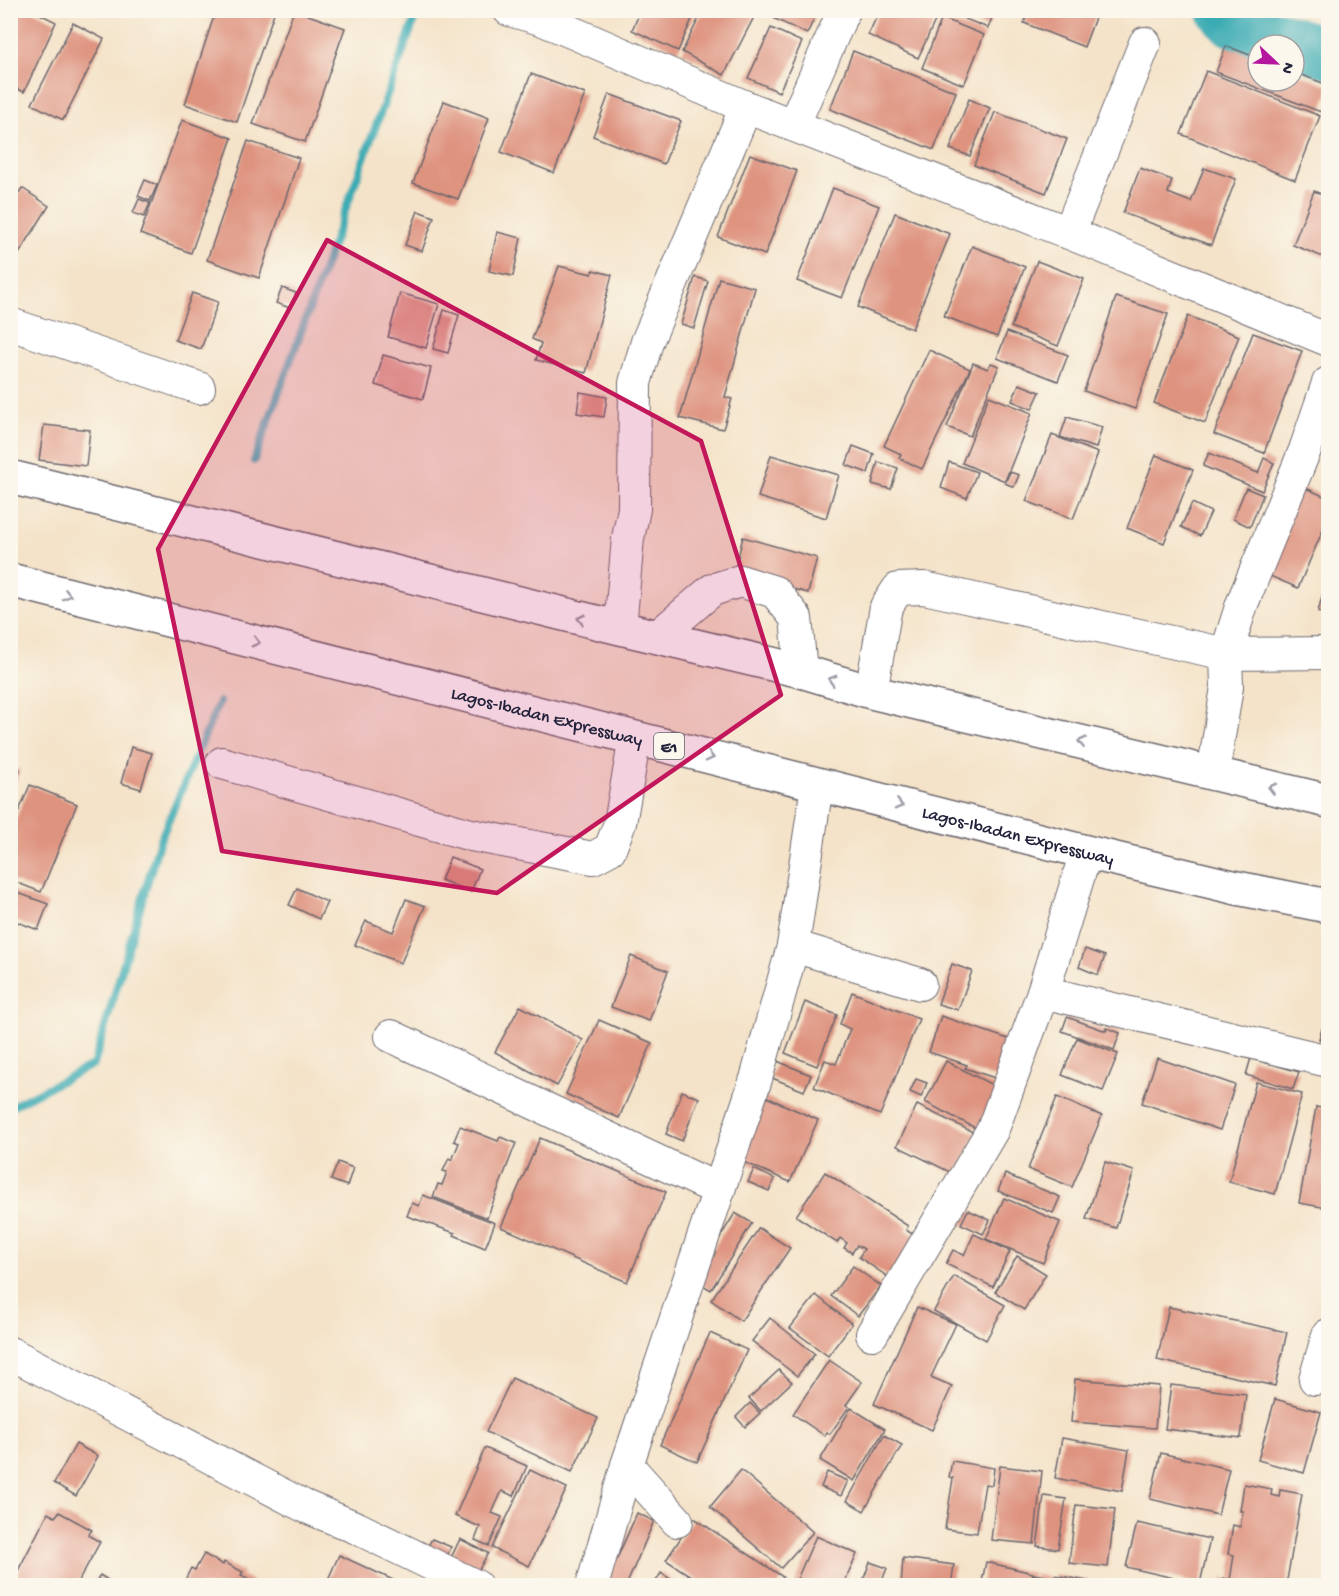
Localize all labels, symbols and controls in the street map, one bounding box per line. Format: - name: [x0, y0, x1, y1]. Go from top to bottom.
- north arrow: [1246, 33, 1306, 93]
- text: N: [1276, 59, 1297, 77]
- one-way arrow: [62, 587, 72, 600]
- one-way arrow: [576, 613, 586, 626]
- one-way arrow: [251, 635, 261, 648]
- one-way arrow: [827, 675, 838, 687]
- street label: Lagos-Ibadan Expressway: [448, 684, 645, 753]
- road number: E1: [654, 733, 684, 759]
- one-way arrow: [1077, 737, 1087, 750]
- one-way arrow: [705, 750, 715, 763]
- one-way arrow: [1267, 782, 1277, 795]
- one-way arrow: [894, 798, 904, 811]
- street label: Lagos-Ibadan Expressway: [920, 803, 1116, 871]

